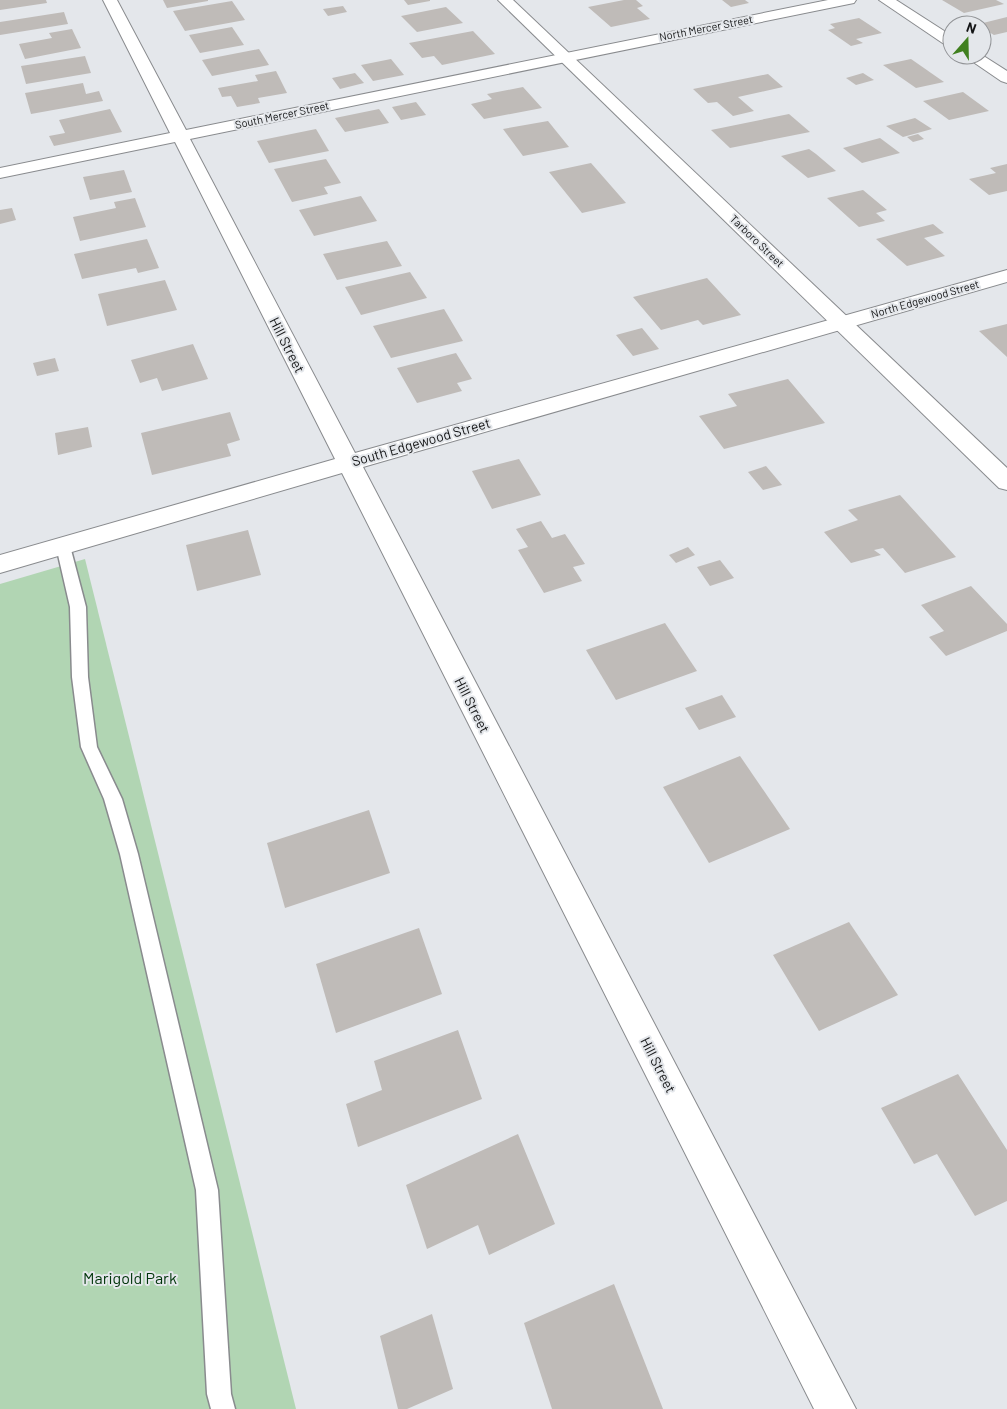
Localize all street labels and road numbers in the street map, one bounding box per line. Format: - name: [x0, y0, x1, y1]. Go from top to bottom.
- street label: North Mercer Street: [658, 12, 754, 43]
- street label: South Mercer Street: [234, 98, 330, 131]
- street label: Tarboro Street: [728, 212, 787, 270]
- street label: North Edgewood Street: [869, 277, 980, 320]
- street label: Hill Street: [266, 314, 309, 375]
- street label: South Edgewood Street: [350, 414, 492, 469]
- street label: Hill Street: [451, 674, 494, 735]
- street label: Hill Street: [637, 1034, 680, 1095]

